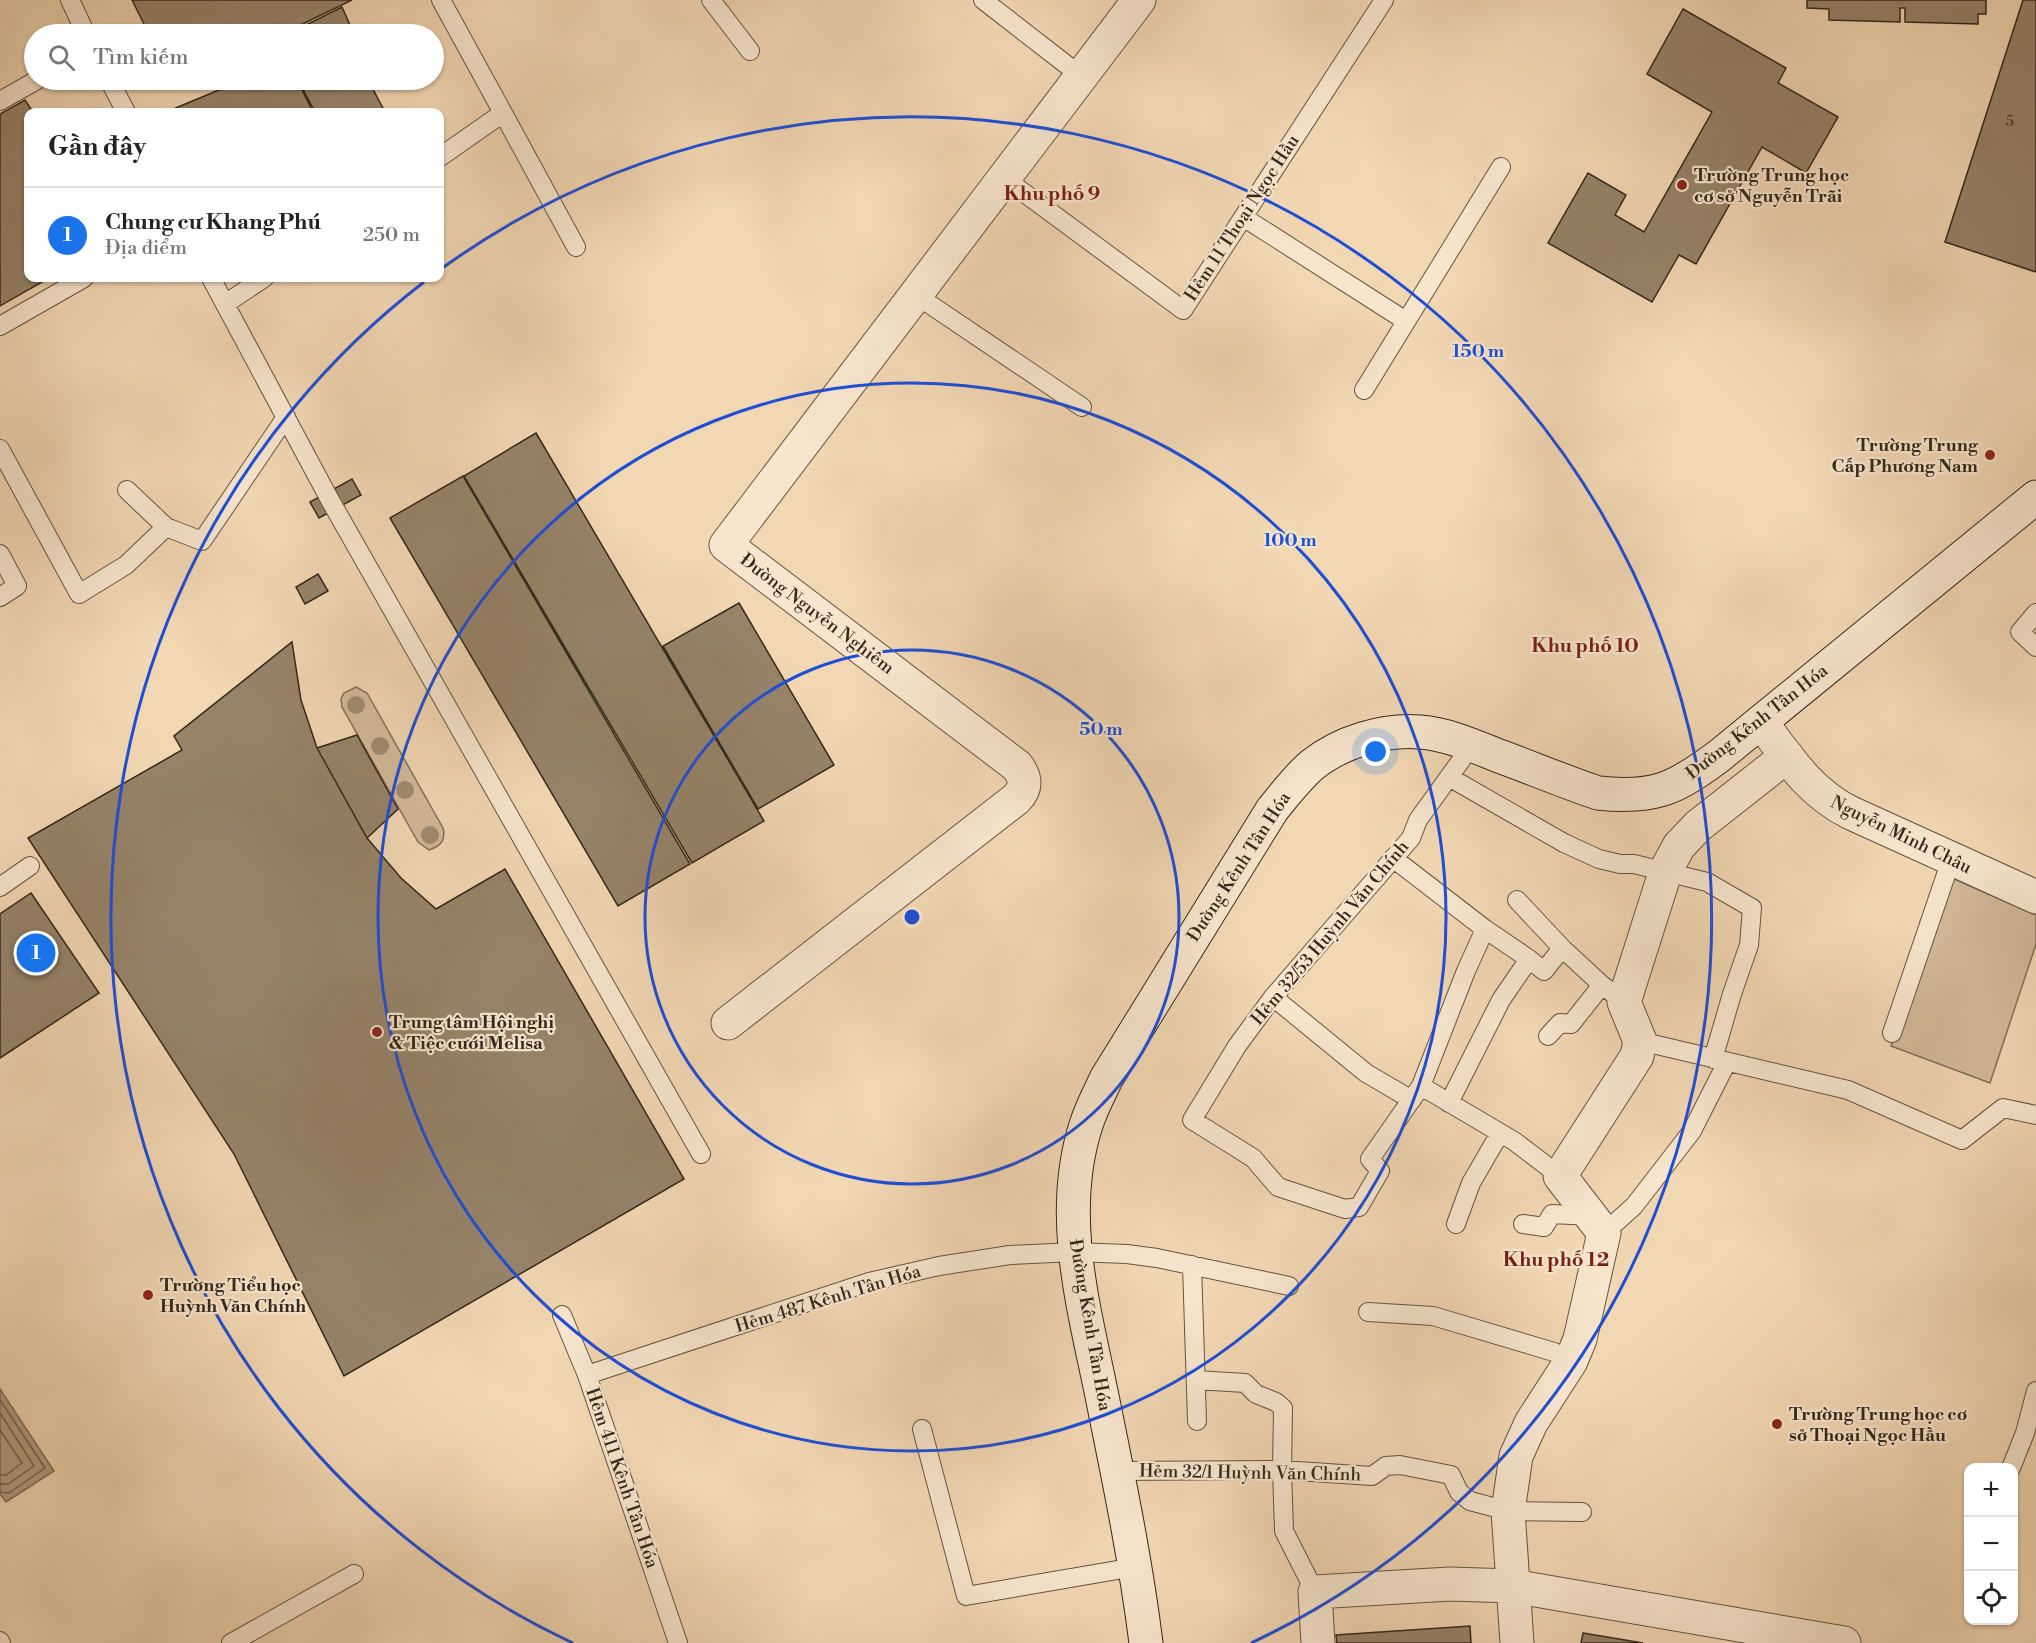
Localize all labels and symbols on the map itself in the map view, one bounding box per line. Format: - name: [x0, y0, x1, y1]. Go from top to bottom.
- house number: 5: [2006, 112, 2014, 131]
- street label: Hẻm 11 Thoại Ngọc Hầu: [1179, 130, 1305, 306]
- place label: Trường Trung học cơ sở Nguyễn Trãi: [1694, 164, 1849, 208]
- marker: Trường Trung học cơ sở Nguyễn Trãi: [1675, 178, 1689, 192]
- district label: Khu phố 9: [1004, 182, 1100, 207]
- text: 150 m: [1452, 340, 1505, 363]
- place label: Trường Trung Cấp Phương Nam: [1832, 434, 1979, 478]
- marker: Trường Trung Cấp Phương Nam: [1983, 448, 1997, 462]
- text: 100 m: [1263, 529, 1317, 552]
- street label: Đường Nguyễn Nghiêm: [735, 548, 899, 680]
- district label: Khu phố 10: [1531, 634, 1639, 659]
- street label: Đường Kênh Tân Hóa: [1681, 659, 1833, 785]
- text: 50 m: [1079, 718, 1123, 741]
- your location: [1361, 737, 1390, 766]
- street label: Đường Kênh Tân Hóa: [1182, 787, 1297, 946]
- street label: Nguyễn Minh Châu: [1827, 791, 1976, 880]
- street label: Hẻm 32/53 Huỳnh Văn Chính: [1246, 836, 1414, 1030]
- centre of rings: [902, 907, 922, 927]
- pin: 1: [16, 930, 56, 976]
- place label: Trung tâm Hội nghị & Tiệc cưới Melisa: [389, 1011, 554, 1055]
- marker: Trung tâm Hội nghị & Tiệc cưới Melisa: [370, 1025, 384, 1039]
- street label: Đường Kênh Tân Hóa: [1064, 1237, 1117, 1414]
- district label: Khu phố 12: [1503, 1248, 1609, 1273]
- street label: Hẻm 487 Kênh Tân Hóa: [732, 1259, 925, 1338]
- place label: Trường Tiểu học Huỳnh Văn Chính: [160, 1274, 306, 1318]
- marker: Trường Tiểu học Huỳnh Văn Chính: [141, 1288, 155, 1302]
- street label: Hẻm 411 Kênh Tân Hóa: [580, 1385, 664, 1572]
- place label: Trường Trung học cơ sở Thoại Ngọc Hầu: [1789, 1403, 1967, 1447]
- marker: Trường Trung học cơ sở Thoại Ngọc Hầu: [1770, 1417, 1784, 1431]
- street label: Hẻm 32/1 Huỳnh Văn Chính: [1139, 1460, 1361, 1486]

